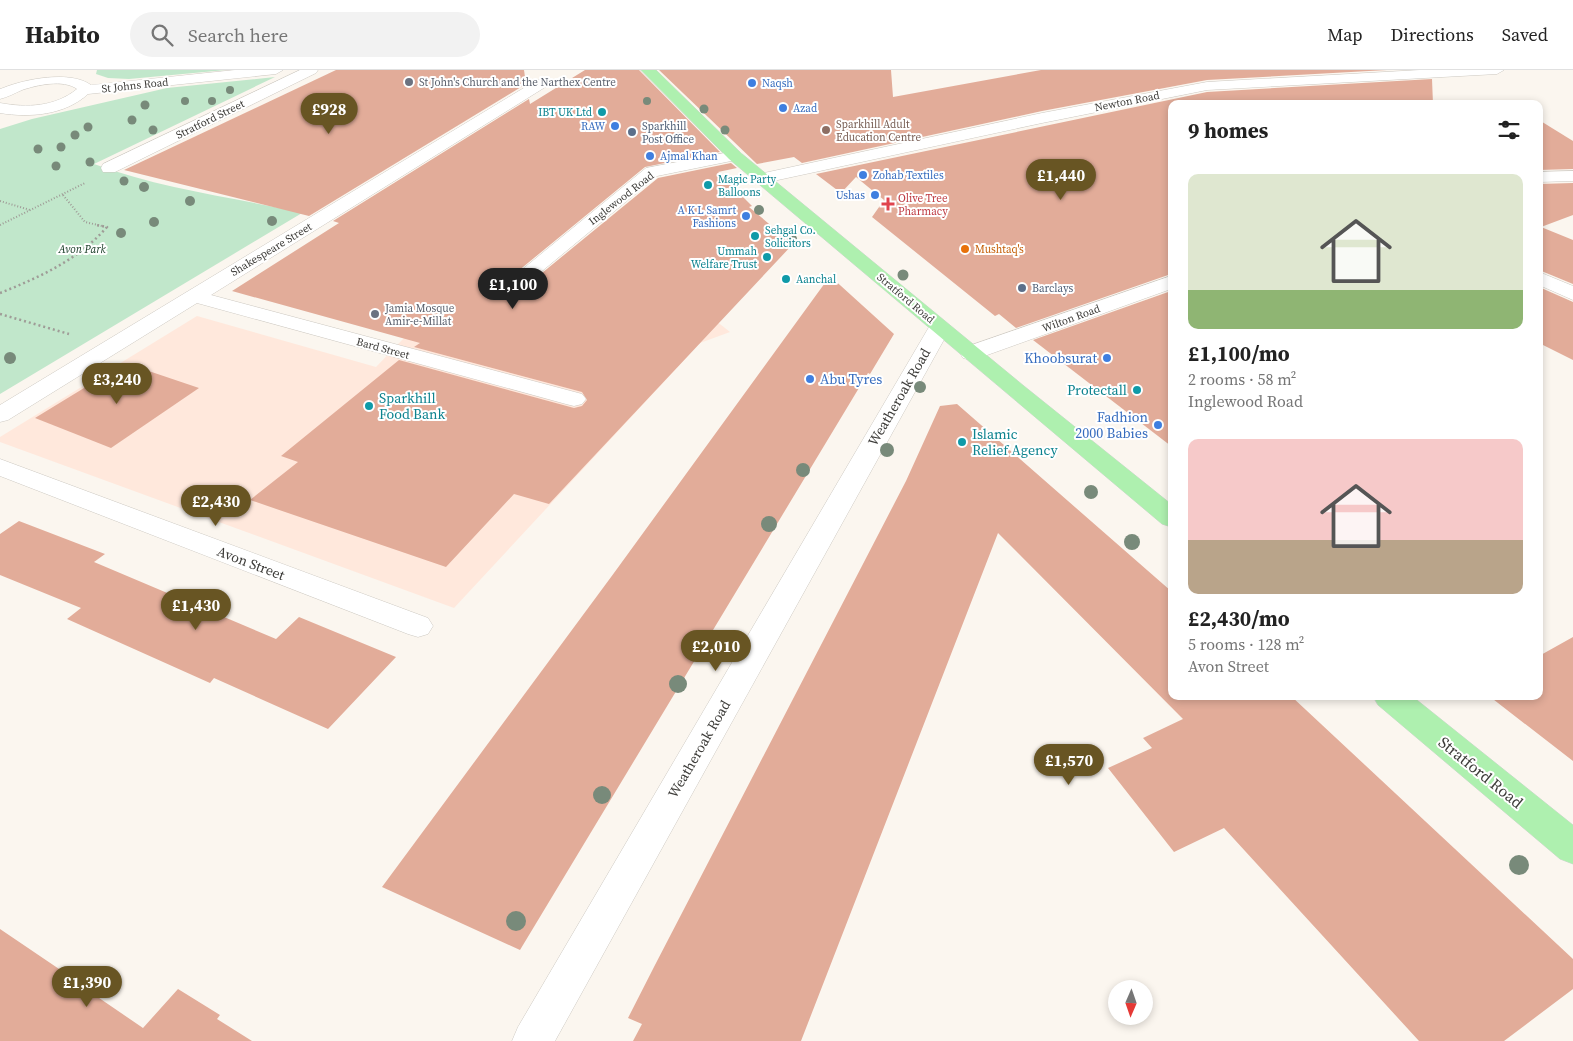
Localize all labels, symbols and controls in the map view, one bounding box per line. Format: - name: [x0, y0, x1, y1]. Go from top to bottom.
- search box: [130, 12, 480, 57]
- text: Habito: [25, 18, 100, 51]
- icon: search: [148, 21, 176, 49]
- text: Search here: [188, 22, 288, 48]
- text: Map: [1327, 22, 1363, 47]
- text: Directions: [1391, 22, 1474, 47]
- text: Saved: [1502, 22, 1548, 47]
- street label: St Johns Road: [101, 74, 170, 96]
- place label: St John's Church and the Narthex Centre: [419, 75, 616, 90]
- marker: St John's Church and the Narthex Centre: [403, 76, 415, 88]
- place label: Naqsh: [762, 76, 793, 91]
- marker: Naqsh: [746, 77, 758, 89]
- street label: Newton Road: [1093, 88, 1162, 115]
- pin: £928: [299, 92, 359, 135]
- street label: Stratford Street: [174, 96, 247, 142]
- text: £928: [312, 98, 346, 120]
- place label: Azad: [793, 101, 818, 116]
- marker: Azad: [777, 102, 789, 114]
- place label: IBT UK Ltd: [538, 105, 593, 120]
- marker: IBT UK Ltd: [596, 106, 608, 118]
- text: 9 homes: [1188, 116, 1268, 145]
- icon: filters: [1495, 116, 1523, 144]
- place label: Sparkhill Adult Education Centre: [836, 117, 921, 145]
- place label: RAW: [581, 119, 605, 134]
- place label: Sparkhill Post Office: [642, 119, 694, 147]
- marker: RAW: [609, 120, 621, 132]
- marker: Sparkhill Adult Education Centre: [820, 124, 832, 136]
- marker: Sparkhill Post Office: [626, 126, 638, 138]
- place label: Ajmal Khan: [660, 149, 718, 164]
- marker: Ajmal Khan: [644, 150, 656, 162]
- pin: £1,440: [1020, 158, 1102, 201]
- text: £1,440: [1037, 164, 1085, 186]
- street label: Inglewood Road: [586, 168, 658, 229]
- place label: Zohab Textiles: [873, 168, 944, 183]
- marker: Zohab Textiles: [857, 169, 869, 181]
- place label: Magic Party Balloons: [718, 172, 777, 200]
- marker: Magic Party Balloons: [702, 179, 714, 191]
- place label: Ushas: [836, 188, 865, 203]
- marker: Ushas: [869, 189, 881, 201]
- place label: Olive Tree Pharmacy: [898, 191, 948, 219]
- marker: Olive Tree Pharmacy: [882, 198, 894, 210]
- place label: A K L Samrt Fashions: [678, 203, 736, 231]
- icon: home: [1311, 206, 1401, 296]
- marker: A K L Samrt Fashions: [740, 210, 752, 222]
- street label: Shakespeare Street: [228, 219, 315, 280]
- place label: Sehgal Co. Solicitors: [765, 223, 816, 251]
- marker: Sehgal Co. Solicitors: [749, 230, 761, 242]
- park label: Avon Park: [57, 242, 106, 257]
- place label: Mushtaq's: [975, 242, 1024, 257]
- marker: Mushtaq's: [959, 243, 971, 255]
- place label: Ummah Welfare Trust: [691, 244, 757, 272]
- marker: Ummah Welfare Trust: [761, 251, 773, 263]
- pin: £1,100: [472, 268, 554, 310]
- street label: Stratford Road: [874, 270, 938, 327]
- place label: Aanchal: [796, 272, 836, 287]
- text: £1,100: [489, 273, 537, 295]
- marker: Aanchal: [780, 273, 792, 285]
- place label: Barclays: [1032, 281, 1073, 296]
- marker: Barclays: [1016, 282, 1028, 294]
- place label: Jamia Mosque Amir-e-Millat: [384, 301, 455, 329]
- street label: Wilton Road: [1040, 301, 1103, 336]
- marker: Jamia Mosque Amir-e-Millat: [369, 308, 381, 320]
- street label: Bard Street: [355, 334, 411, 363]
- text: £1,100/mo: [1188, 339, 1290, 368]
- street label: Weatheroak Road: [863, 344, 935, 450]
- place label: Khoobsurat: [1024, 348, 1097, 368]
- marker: Khoobsurat: [1101, 352, 1113, 364]
- pin: £3,240: [76, 362, 158, 405]
- text: £3,240: [93, 368, 141, 390]
- text: 2 rooms · 58 m²: [1188, 368, 1296, 390]
- place label: Abu Tyres: [820, 369, 882, 389]
- marker: Abu Tyres: [804, 373, 816, 385]
- place label: Protectall: [1067, 380, 1127, 400]
- marker: Protectall: [1131, 384, 1143, 396]
- place label: Sparkhill Food Bank: [379, 388, 445, 424]
- text: Inglewood Road: [1188, 390, 1303, 412]
- marker: Sparkhill Food Bank: [363, 400, 375, 412]
- place label: Fadhion 2000 Babies: [1075, 407, 1149, 443]
- marker: Fadhion 2000 Babies: [1152, 419, 1164, 431]
- place label: Islamic Relief Agency: [972, 424, 1058, 460]
- marker: Islamic Relief Agency: [956, 436, 968, 448]
- icon: home: [1311, 471, 1401, 561]
- pin: £2,430: [175, 484, 257, 527]
- text: £2,430: [192, 490, 240, 512]
- street label: Avon Street: [214, 541, 288, 585]
- pin: £1,430: [155, 588, 237, 631]
- text: £1,430: [172, 594, 220, 616]
- text: £2,430/mo: [1188, 604, 1290, 633]
- pin: £2,010: [675, 630, 757, 672]
- text: 5 rooms · 128 m²: [1188, 633, 1304, 655]
- text: £2,010: [692, 635, 740, 657]
- text: Avon Street: [1188, 655, 1269, 677]
- street label: Weatheroak Road: [663, 696, 735, 802]
- street label: Stratford Road: [1434, 731, 1528, 813]
- pin: £1,570: [1028, 744, 1110, 786]
- text: £1,570: [1045, 749, 1093, 771]
- pin: £1,390: [46, 966, 128, 1008]
- text: £1,390: [63, 971, 111, 993]
- north arrow: [1108, 980, 1152, 1025]
- map controls: [1108, 980, 1153, 1025]

